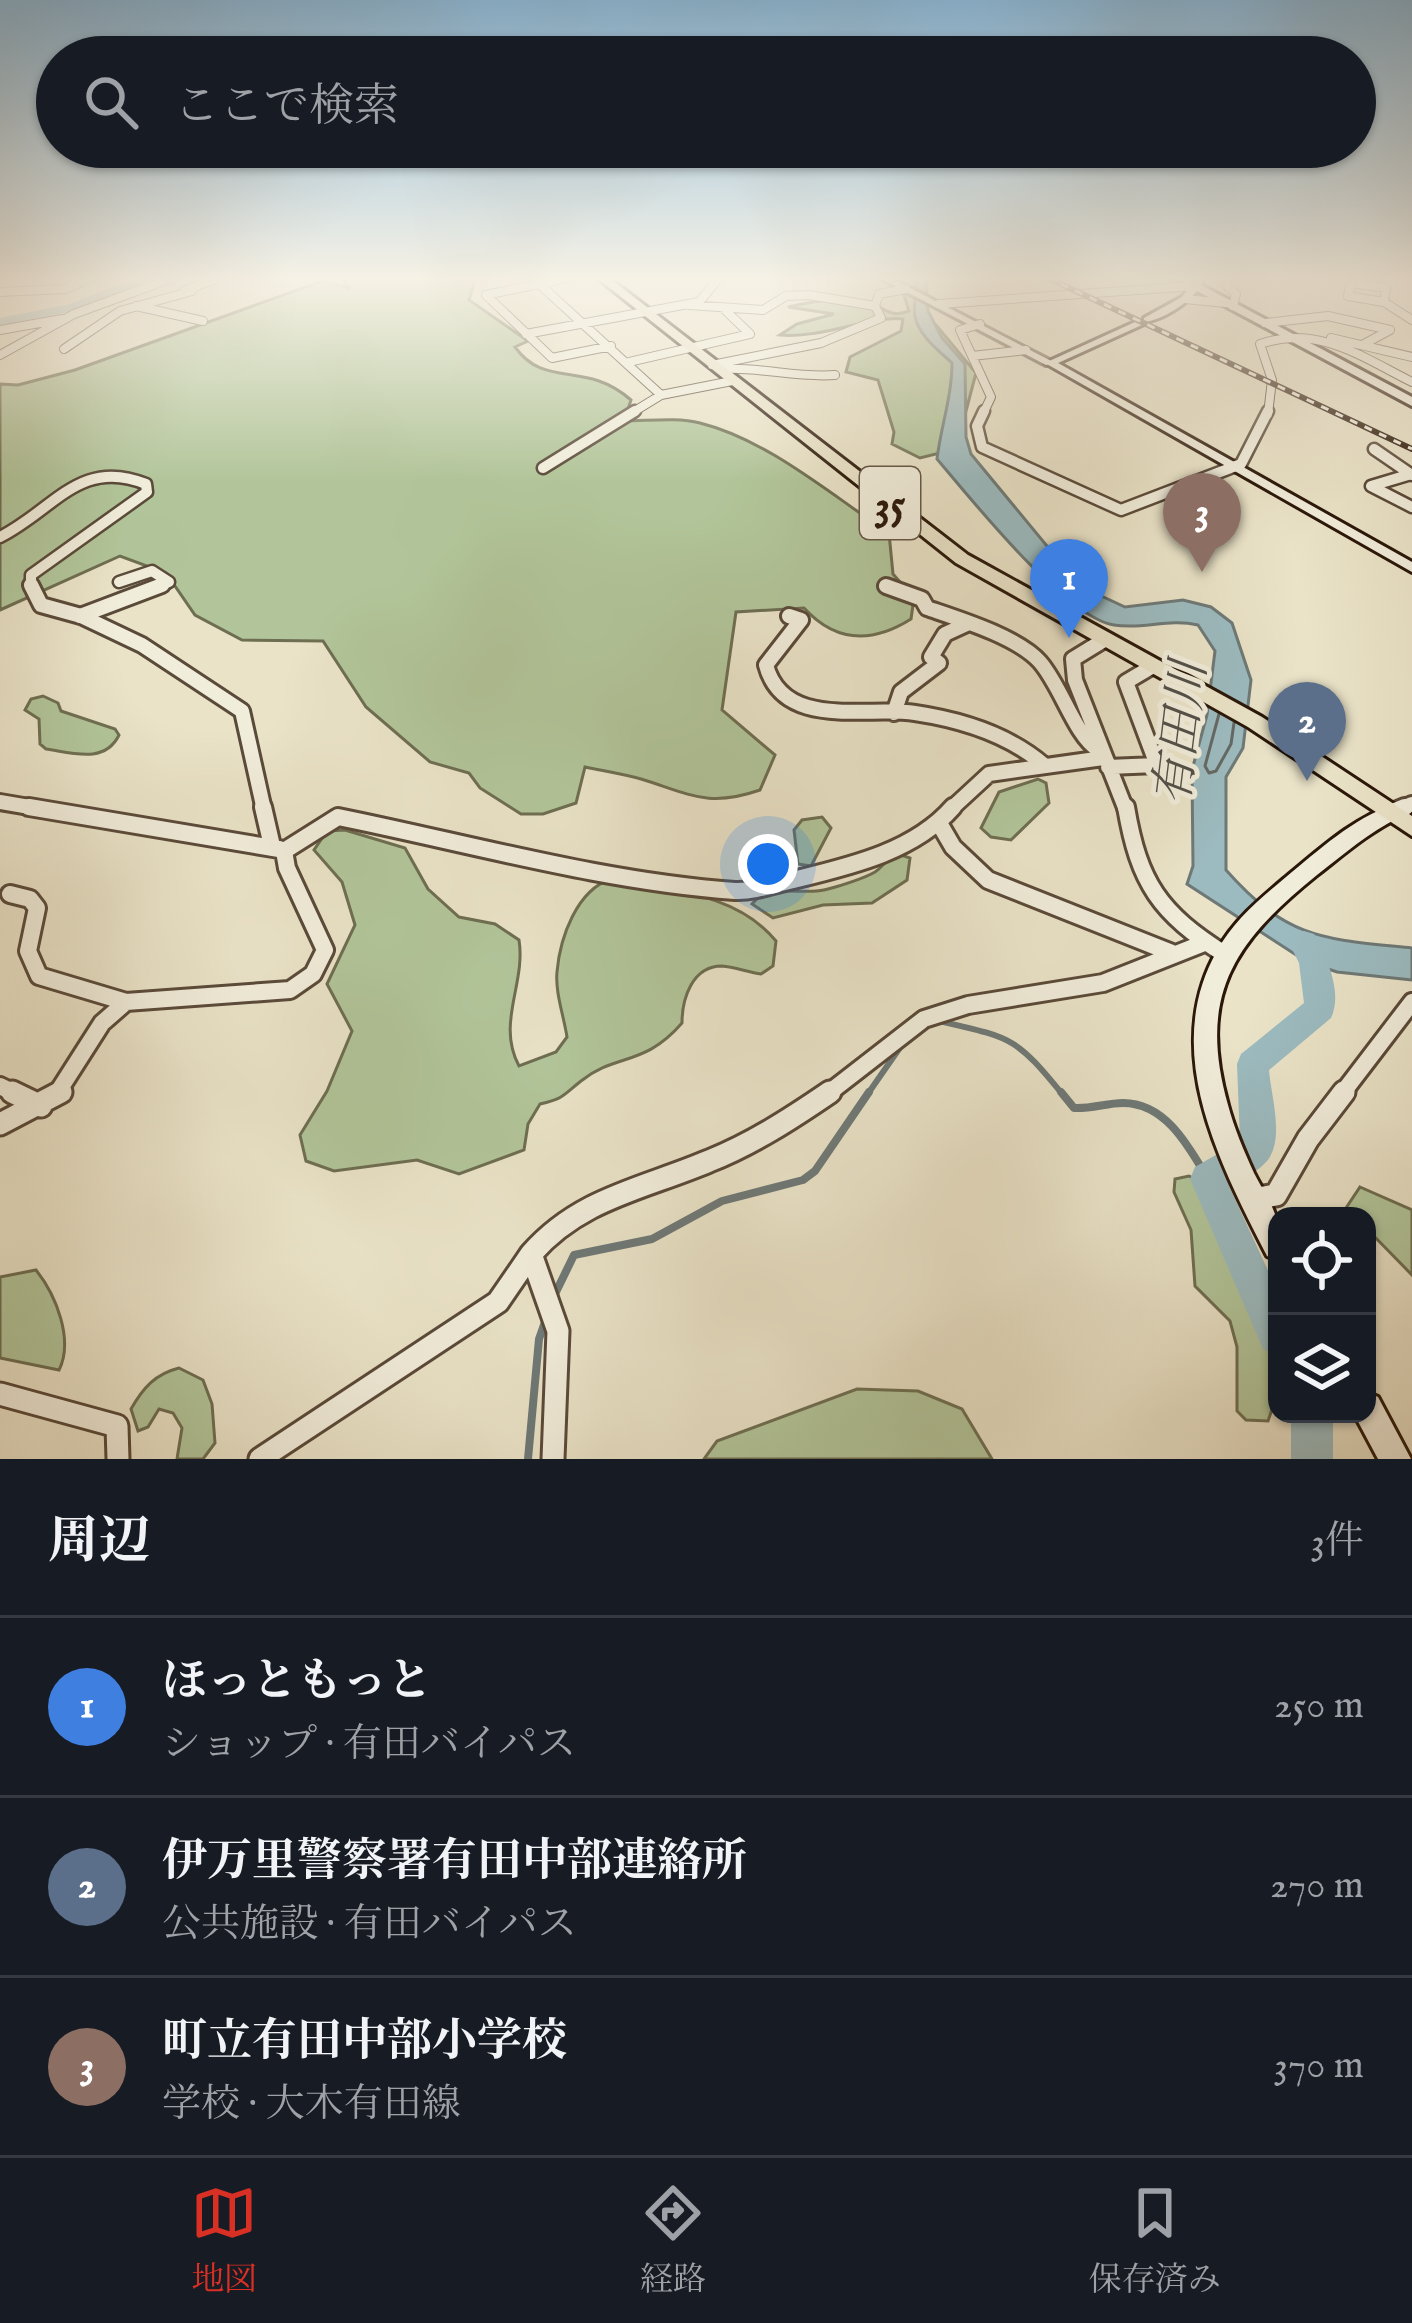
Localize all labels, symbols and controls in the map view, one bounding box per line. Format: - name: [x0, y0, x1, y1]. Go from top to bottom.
- search box: [36, 36, 1376, 168]
- icon: search: [78, 69, 144, 135]
- text: ここで検索: [174, 79, 399, 136]
- road number: 35: [860, 467, 920, 539]
- pin: 3: [1163, 473, 1241, 572]
- pin: 1: [1030, 539, 1108, 638]
- water label: 有田川: [1144, 653, 1222, 809]
- pin: 2: [1268, 682, 1346, 781]
- your location: [738, 834, 798, 894]
- map controls: [1268, 1207, 1376, 1423]
- button: locate: [1268, 1207, 1376, 1315]
- button: layers: [1268, 1315, 1376, 1423]
- text: 周辺: [48, 1511, 150, 1576]
- text: 3件: [1310, 1518, 1364, 1567]
- text: ほっともっと: [162, 1654, 432, 1711]
- text: 1: [80, 1682, 94, 1731]
- text: 250 m: [1274, 1682, 1364, 1731]
- text: ショップ · 有田バイパス: [162, 1721, 576, 1770]
- text: 伊万里警察署有田中部連絡所: [162, 1834, 747, 1891]
- text: 2: [78, 1862, 96, 1911]
- text: 270 m: [1270, 1862, 1364, 1911]
- text: 公共施設 · 有田バイパス: [162, 1901, 577, 1950]
- text: 町立有田中部小学校: [162, 2014, 567, 2071]
- text: 3: [80, 2042, 94, 2091]
- text: 370 m: [1273, 2042, 1364, 2091]
- text: 学校 · 大木有田線: [162, 2081, 461, 2130]
- tab: 地図: [191, 2180, 257, 2302]
- tab: 経路: [640, 2180, 706, 2302]
- tab: 保存済み: [1089, 2180, 1221, 2302]

